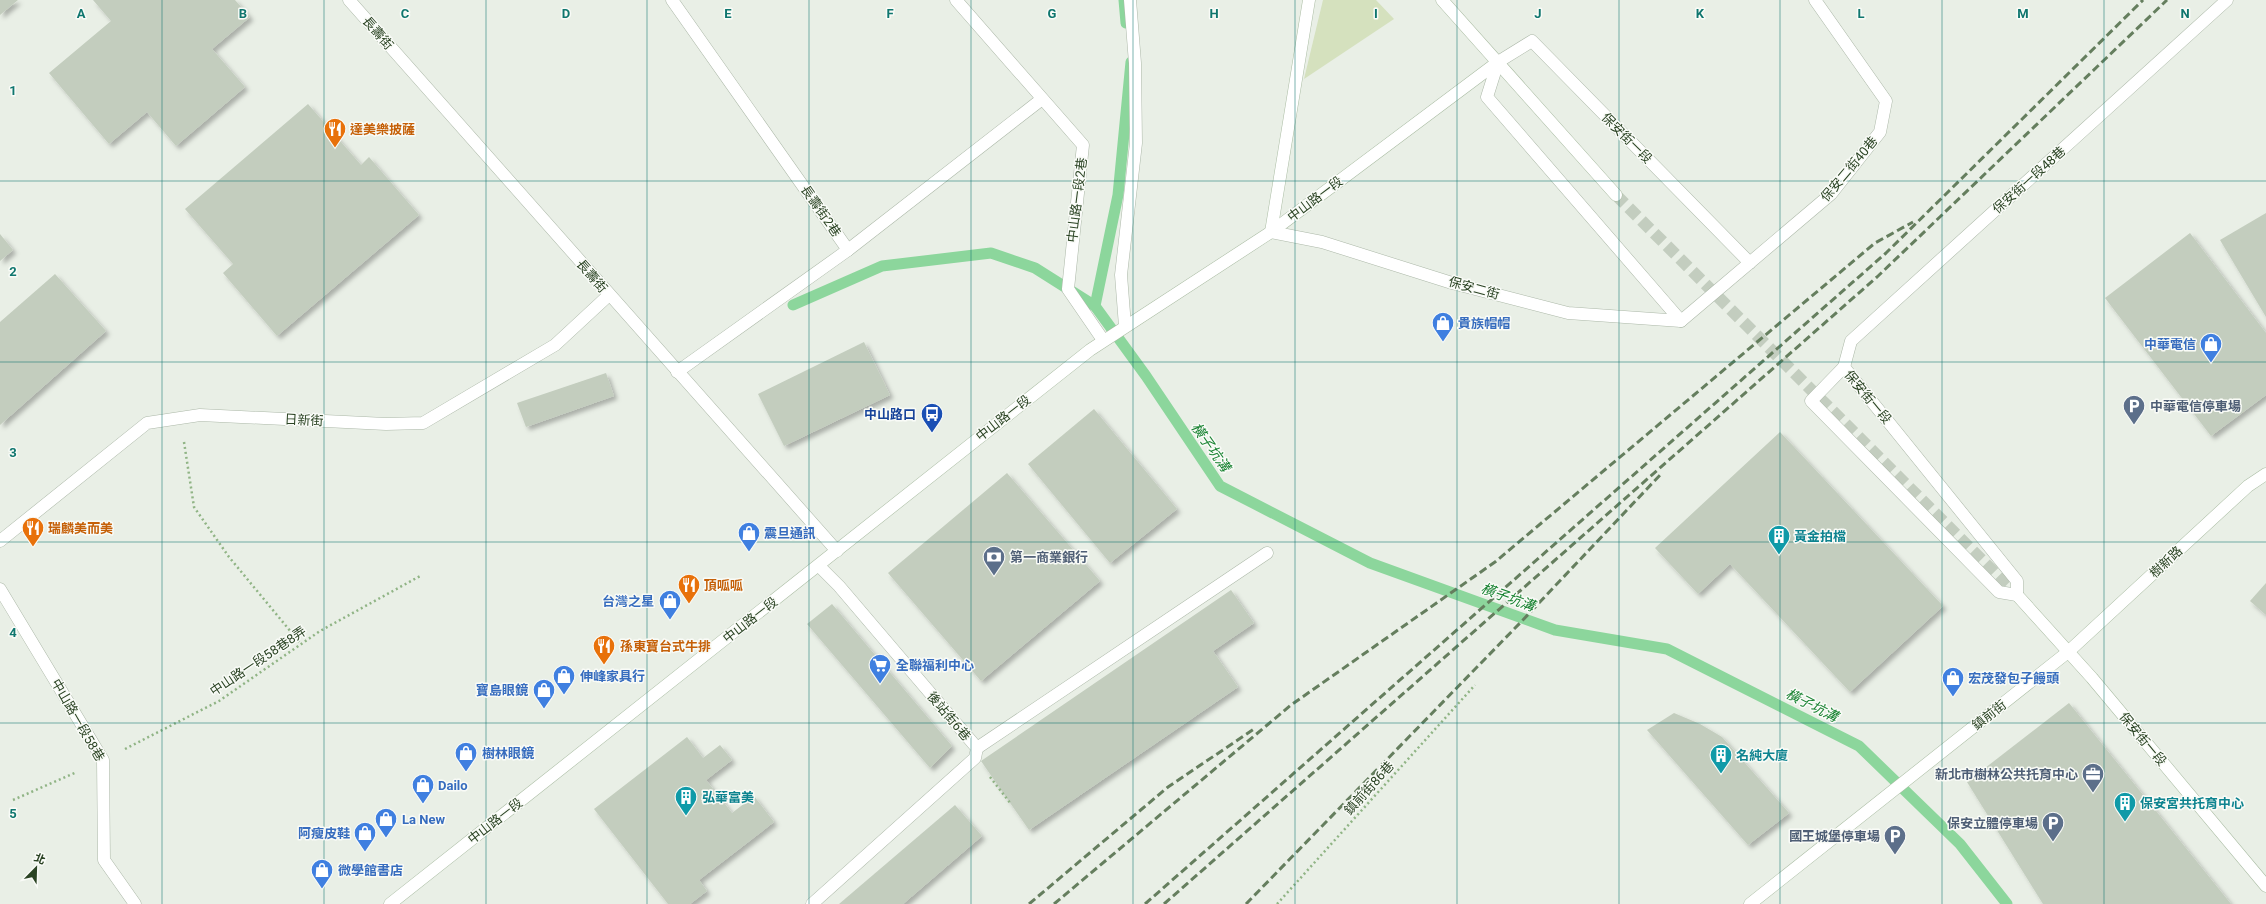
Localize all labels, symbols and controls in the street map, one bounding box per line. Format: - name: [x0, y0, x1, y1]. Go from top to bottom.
- text: A: [77, 6, 86, 21]
- text: B: [239, 6, 247, 21]
- text: C: [401, 6, 410, 21]
- text: D: [562, 6, 570, 21]
- text: E: [724, 6, 732, 21]
- text: F: [886, 6, 894, 21]
- text: G: [1048, 6, 1057, 21]
- text: H: [1209, 6, 1219, 21]
- text: I: [1374, 6, 1378, 21]
- text: J: [1534, 6, 1542, 21]
- text: K: [1696, 6, 1705, 21]
- text: L: [1857, 6, 1865, 21]
- text: M: [2017, 6, 2029, 21]
- text: N: [2180, 6, 2190, 21]
- street label: 長壽街: [360, 13, 396, 53]
- text: 1: [9, 83, 17, 98]
- street label: 保安街一段: [1599, 110, 1655, 166]
- restaurant icon: 達美樂披薩: [322, 116, 348, 149]
- place label: 達美樂披薩: [350, 122, 415, 137]
- street label: 保安二街40巷: [1818, 134, 1880, 204]
- street label: 保安街一段48巷: [1990, 143, 2068, 217]
- street label: 中山路一段2巷: [1064, 157, 1090, 243]
- street label: 中山路一段: [1285, 173, 1345, 225]
- street label: 長壽街2巷: [798, 182, 844, 240]
- street label: 長壽街: [574, 256, 610, 296]
- text: 2: [9, 264, 17, 279]
- street label: 保安二街: [1447, 274, 1501, 302]
- shop icon: 貴族帽帽: [1430, 310, 1456, 343]
- place label: 貴族帽帽: [1458, 316, 1510, 331]
- shop icon: 中華電信: [2198, 331, 2224, 364]
- place label: 中華電信: [2144, 337, 2196, 352]
- street label: 保安街一段: [1841, 367, 1895, 427]
- street label: 中山路一段: [973, 392, 1033, 444]
- parking icon: 中華電信停車場: [2121, 393, 2147, 426]
- place label: 中華電信停車場: [2150, 399, 2241, 414]
- bus stop icon: 中山路口: [919, 401, 945, 434]
- place label: 中山路口: [864, 407, 916, 422]
- street label: 日新街: [284, 411, 324, 429]
- water label: 橫子坑溝: [1188, 419, 1235, 476]
- text: 3: [9, 445, 17, 460]
- restaurant icon: 瑞麟美而美: [20, 515, 46, 548]
- shop icon: 震旦通訊: [736, 520, 762, 553]
- place label: 瑞麟美而美: [48, 521, 113, 536]
- building icon: 黃金拍檔: [1766, 523, 1792, 556]
- place label: 震旦通訊: [764, 526, 816, 541]
- place label: 黃金拍檔: [1794, 529, 1846, 544]
- street label: 樹新路: [2147, 543, 2185, 581]
- bank icon: 第一商業銀行: [981, 544, 1007, 577]
- place label: 第一商業銀行: [1010, 550, 1088, 565]
- restaurant icon: 頂呱呱: [676, 572, 702, 605]
- place label: 頂呱呱: [704, 578, 743, 593]
- water label: 橫子坑溝: [1479, 580, 1539, 615]
- shop icon: 台灣之星: [657, 588, 683, 621]
- place label: 台灣之星: [602, 594, 654, 609]
- street label: 中山路一段: [720, 594, 780, 646]
- street label: 中山路一段58巷8弄: [207, 623, 309, 699]
- text: 4: [9, 625, 17, 640]
- restaurant icon: 孫東寶台式牛排: [591, 633, 617, 666]
- place label: 孫東寶台式牛排: [620, 639, 711, 654]
- supermarket icon: 全聯福利中心: [867, 652, 893, 685]
- place label: 全聯福利中心: [896, 658, 974, 673]
- shop icon: 伸峰家具行: [551, 663, 577, 696]
- shop icon: 宏茂發包子饅頭: [1940, 665, 1966, 698]
- place label: 伸峰家具行: [580, 669, 645, 684]
- place label: 宏茂發包子饅頭: [1968, 671, 2060, 686]
- street label: 中山路一段58巷: [48, 676, 108, 764]
- shop icon: 寶島眼鏡: [531, 677, 557, 710]
- place label: 寶島眼鏡: [476, 683, 529, 698]
- water label: 橫子坑溝: [1783, 685, 1842, 726]
- street label: 後站街6巷: [924, 688, 974, 744]
- street label: 鎮前街: [1969, 697, 2009, 733]
- street label: 保安街一段: [2116, 709, 2170, 769]
- shop icon: 樹林眼鏡: [453, 740, 479, 773]
- building icon: 名純大廈: [1708, 742, 1734, 775]
- place label: 樹林眼鏡: [482, 746, 535, 761]
- place label: 名純大廈: [1736, 748, 1788, 763]
- street label: 鎮前街86巷: [1341, 758, 1397, 818]
- office icon: 新北市樹林公共托育中心: [2080, 761, 2106, 794]
- place label: 新北市樹林公共托育中心: [1935, 767, 2078, 782]
- shop icon: Dailo: [410, 772, 436, 805]
- place label: Dailo: [438, 778, 468, 793]
- building icon: 弘華富美: [673, 784, 699, 817]
- place label: 弘華富美: [702, 790, 754, 805]
- building icon: 保安宮共托育中心: [2112, 790, 2138, 823]
- street label: 中山路一段: [465, 795, 525, 847]
- place label: 保安宮共托育中心: [2140, 796, 2244, 811]
- text: 5: [9, 806, 17, 821]
- shop icon: La New: [373, 806, 399, 839]
- parking icon: 保安立體停車場: [2040, 810, 2066, 843]
- place label: La New: [402, 812, 445, 827]
- place label: 保安立體停車場: [1947, 816, 2038, 831]
- shop icon: 阿瘦皮鞋: [352, 820, 378, 853]
- parking icon: 國王城堡停車場: [1882, 823, 1908, 856]
- place label: 阿瘦皮鞋: [298, 826, 350, 841]
- place label: 國王城堡停車場: [1789, 829, 1880, 844]
- north arrow: [16, 848, 56, 888]
- text: 北: [32, 851, 47, 867]
- shop icon: 微學館書店: [309, 857, 335, 890]
- place label: 微學館書店: [338, 863, 403, 878]

